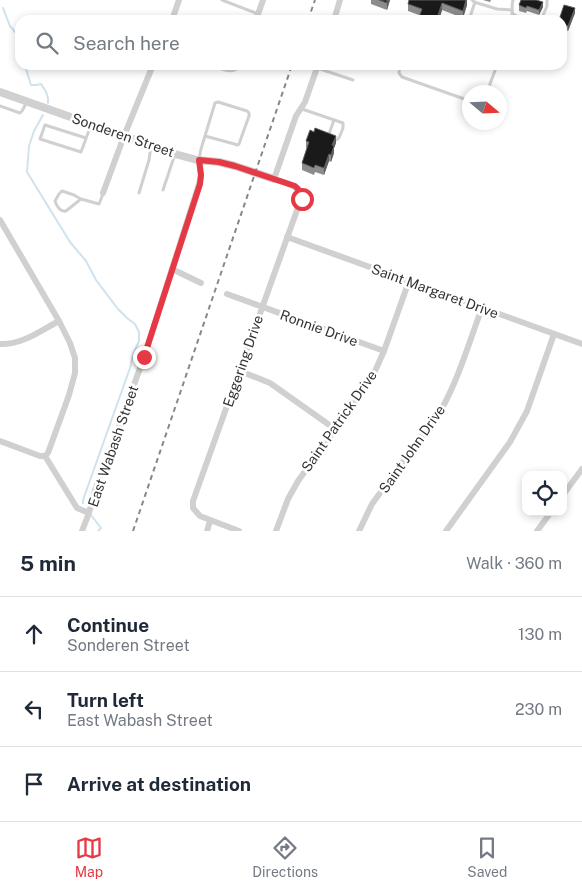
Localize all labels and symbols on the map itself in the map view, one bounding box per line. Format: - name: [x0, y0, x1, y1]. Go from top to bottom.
- north arrow: [462, 85, 507, 130]
- street label: Sonderen Street: [70, 110, 176, 160]
- route start: [291, 188, 314, 211]
- street label: Saint Margaret Drive: [369, 261, 501, 321]
- street label: Ronnie Drive: [278, 307, 360, 349]
- street label: Eggering Drive: [220, 313, 266, 409]
- route end: [133, 346, 156, 369]
- street label: Saint Patrick Drive: [298, 367, 380, 475]
- street label: East Wabash Street: [85, 383, 141, 509]
- street label: Saint John Drive: [376, 402, 448, 496]

